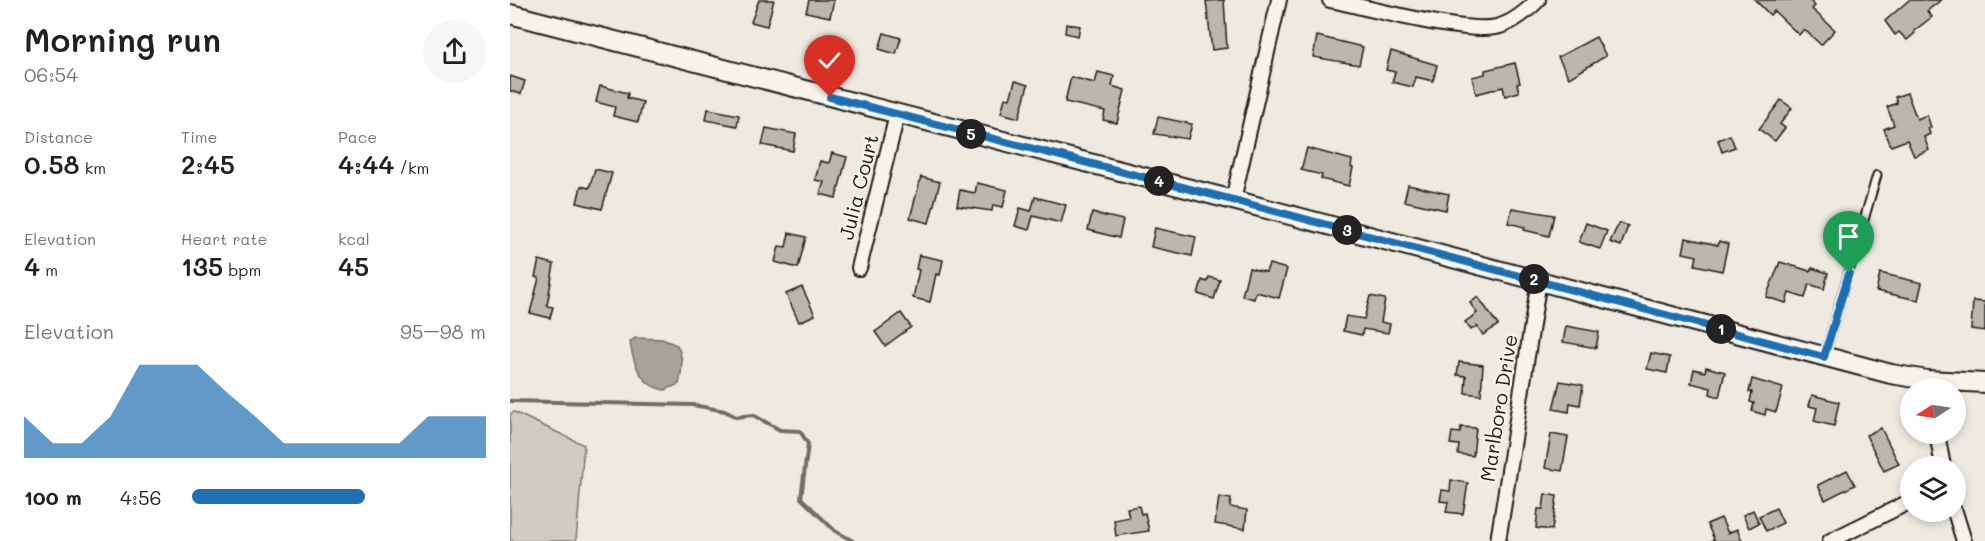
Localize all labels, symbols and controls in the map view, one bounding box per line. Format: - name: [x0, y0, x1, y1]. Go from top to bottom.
- text: Morning run: [24, 17, 221, 60]
- button: share: [423, 20, 486, 83]
- pin: [804, 35, 855, 97]
- icon: check: [813, 44, 846, 77]
- text: 06:54: [24, 61, 78, 87]
- pin: 5: [956, 119, 986, 149]
- text: 5: [966, 123, 976, 144]
- text: Distance: [24, 126, 93, 147]
- text: Time: [181, 126, 217, 147]
- text: Pace: [338, 126, 377, 147]
- street label: Julia Court: [832, 131, 884, 242]
- text: 0.58: [24, 147, 80, 181]
- text: 2:45: [181, 147, 235, 181]
- text: 4:44: [338, 147, 394, 181]
- text: km: [80, 157, 106, 178]
- text: /km: [394, 157, 429, 178]
- pin: 4: [1144, 166, 1174, 196]
- text: 4: [1154, 170, 1164, 191]
- pin: [1823, 211, 1874, 273]
- pin: 3: [1332, 215, 1362, 245]
- text: 3: [1342, 219, 1352, 240]
- icon: arrive: [1832, 220, 1865, 253]
- text: Elevation: [24, 228, 96, 249]
- text: Heart rate: [181, 228, 267, 249]
- text: kcal: [338, 228, 370, 249]
- text: 4: [24, 249, 40, 283]
- text: 135: [181, 249, 223, 283]
- text: 45: [338, 249, 369, 283]
- text: m: [40, 259, 58, 280]
- text: bpm: [223, 259, 261, 280]
- pin: 2: [1519, 264, 1549, 294]
- text: 2: [1530, 268, 1538, 289]
- pin: 1: [1706, 314, 1736, 344]
- text: Elevation: [24, 318, 114, 344]
- text: 95–98 m: [400, 318, 486, 344]
- text: 1: [1717, 318, 1725, 339]
- street label: Marlboro Drive: [1473, 332, 1523, 484]
- north arrow: [1900, 378, 1966, 444]
- map controls: [1900, 378, 1966, 522]
- button: layers: [1900, 456, 1966, 522]
- text: 100 m: [24, 484, 82, 510]
- text: 4:56: [120, 484, 162, 510]

